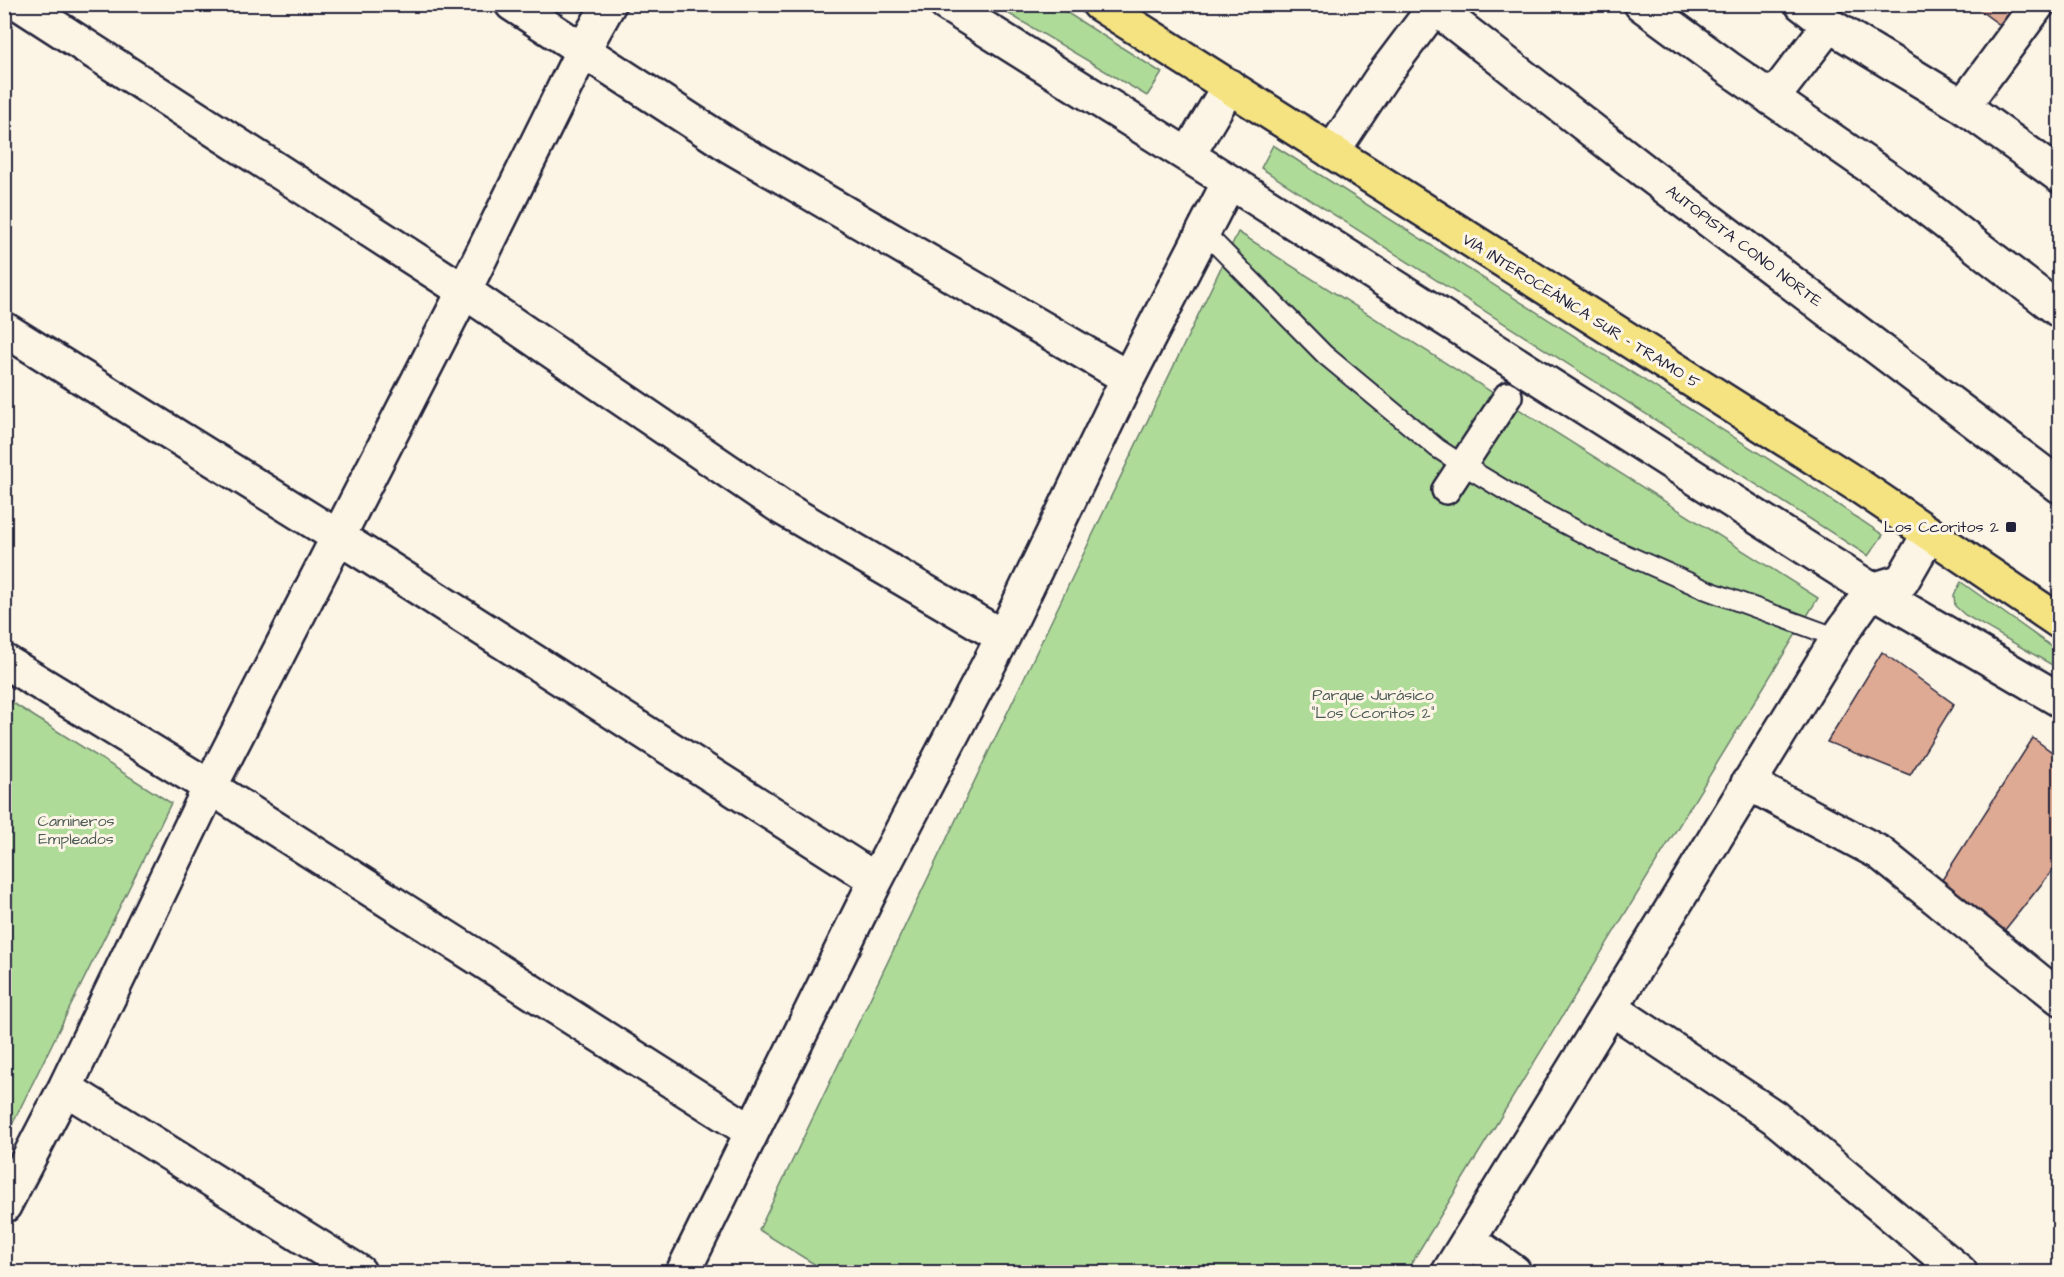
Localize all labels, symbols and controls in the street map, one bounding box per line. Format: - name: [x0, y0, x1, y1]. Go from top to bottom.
- street label: AUTOPISTA CONO NORTE: [1661, 180, 1827, 312]
- street label: VÍA INTEROCEÁNICA SUR - TRAMO 5: [1458, 228, 1705, 394]
- place label: Los Ccoritos 2: [1884, 516, 1999, 538]
- marker: Los Ccoritos 2: [2004, 520, 2018, 534]
- park label: Parque Jurásico "Los Ccoritos 2": [1312, 684, 1435, 724]
- park label: Camineros Empleados: [38, 810, 114, 850]

